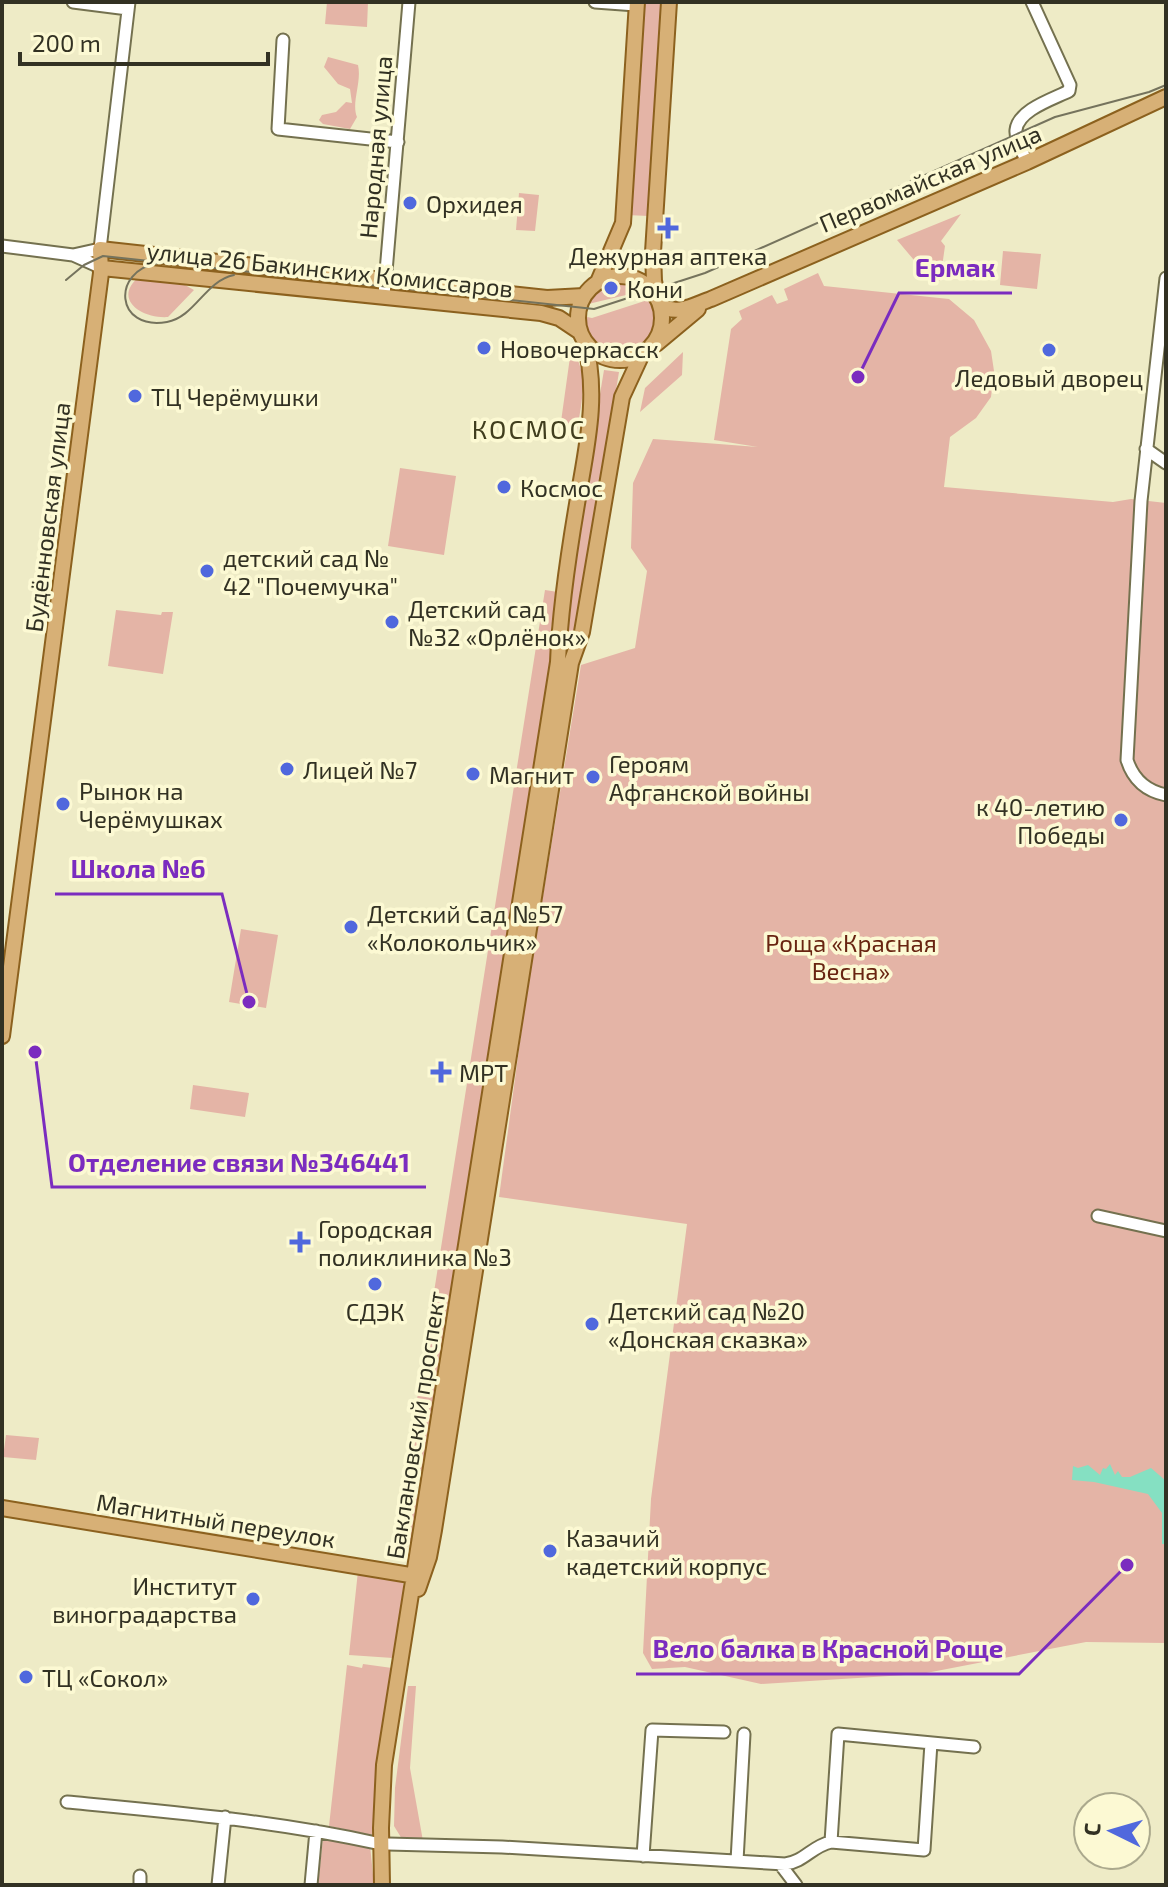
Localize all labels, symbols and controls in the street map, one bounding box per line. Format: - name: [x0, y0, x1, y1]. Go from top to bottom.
- scale bar: [20, 16, 268, 66]
- text: 200 m: [32, 28, 101, 57]
- street label: Народная улица: [353, 54, 398, 240]
- street label: Первомайская улица: [815, 118, 1046, 239]
- place label: Орхидея: [426, 189, 523, 218]
- marker: Орхидея: [401, 194, 419, 212]
- marker: Дежурная аптека: [659, 219, 677, 237]
- street label: улица 26 Бакинских Комиссаров: [145, 235, 515, 304]
- place label: Дежурная аптека: [569, 241, 767, 271]
- callout: Ермак: [899, 243, 1012, 293]
- text: Ермак: [915, 251, 996, 282]
- place label: Кони: [627, 274, 683, 303]
- marker: Кони: [602, 279, 620, 297]
- place label: Новочеркасск: [500, 334, 659, 363]
- marker: Новочеркасск: [475, 339, 493, 357]
- marker: Ледовый дворец: [1040, 341, 1058, 359]
- place label: Ледовый дворец: [955, 363, 1143, 392]
- place label: ТЦ Черёмушки: [151, 382, 319, 412]
- marker: ТЦ Черёмушки: [126, 387, 144, 405]
- street label: Будённовская улица: [19, 400, 76, 634]
- district label: КОСМОС: [472, 413, 586, 444]
- place label: Космос: [520, 473, 603, 502]
- marker: Космос: [495, 478, 513, 496]
- place label: детский сад № 42 "Почемучка": [223, 543, 398, 601]
- marker: детский сад № 42 "Почемучка": [198, 562, 216, 580]
- place label: Детский сад №32 «Орлёнок»: [408, 594, 586, 651]
- marker: Детский сад №32 «Орлёнок»: [383, 613, 401, 631]
- place label: Героям Афганской войны: [609, 749, 810, 806]
- place label: Лицей №7: [303, 755, 417, 784]
- marker: Лицей №7: [278, 760, 296, 778]
- place label: Магнит: [489, 760, 574, 789]
- marker: Магнит: [464, 765, 482, 783]
- marker: Героям Афганской войны: [584, 768, 602, 786]
- place label: Рынок на Черёмушках: [79, 776, 223, 834]
- place label: к 40-летию Победы: [976, 792, 1105, 849]
- marker: Рынок на Черёмушках: [54, 795, 72, 813]
- marker: к 40-летию Победы: [1112, 811, 1130, 829]
- callout: Школа №6: [55, 844, 222, 894]
- text: Школа №6: [70, 852, 206, 883]
- place label: Детский Сад №57 «Колокольчик»: [367, 899, 563, 956]
- marker: Детский Сад №57 «Колокольчик»: [342, 918, 360, 936]
- park label: Роща «Красная Весна»: [765, 928, 937, 985]
- place label: МРТ: [459, 1058, 508, 1087]
- marker: МРТ: [430, 1061, 452, 1083]
- callout: Отделение связи №346441: [52, 1137, 426, 1187]
- text: Отделение связи №346441: [68, 1146, 410, 1177]
- place label: Городская поликлиника №3: [318, 1214, 512, 1271]
- marker: Городская поликлиника №3: [289, 1231, 311, 1253]
- marker: СДЭК: [366, 1275, 384, 1293]
- street label: Баклановский проспект: [379, 1289, 451, 1561]
- place label: Детский сад №20 «Донская сказка»: [608, 1296, 808, 1353]
- place label: СДЭК: [346, 1297, 404, 1326]
- marker: Детский сад №20 «Донская сказка»: [583, 1315, 601, 1333]
- street label: Магнитный переулок: [94, 1487, 338, 1554]
- place label: Казачий кадетский корпус: [566, 1523, 767, 1581]
- marker: Казачий кадетский корпус: [541, 1542, 559, 1560]
- place label: Институт виноградарства: [52, 1571, 237, 1628]
- marker: Институт виноградарства: [244, 1590, 262, 1608]
- callout: Вело балка в Красной Роще: [636, 1624, 1019, 1674]
- text: Вело балка в Красной Роще: [652, 1632, 1004, 1663]
- place label: ТЦ «Сокол»: [42, 1663, 168, 1692]
- marker: ТЦ «Сокол»: [17, 1668, 35, 1686]
- north arrow: [1072, 1791, 1152, 1871]
- text: С: [1078, 1822, 1105, 1837]

